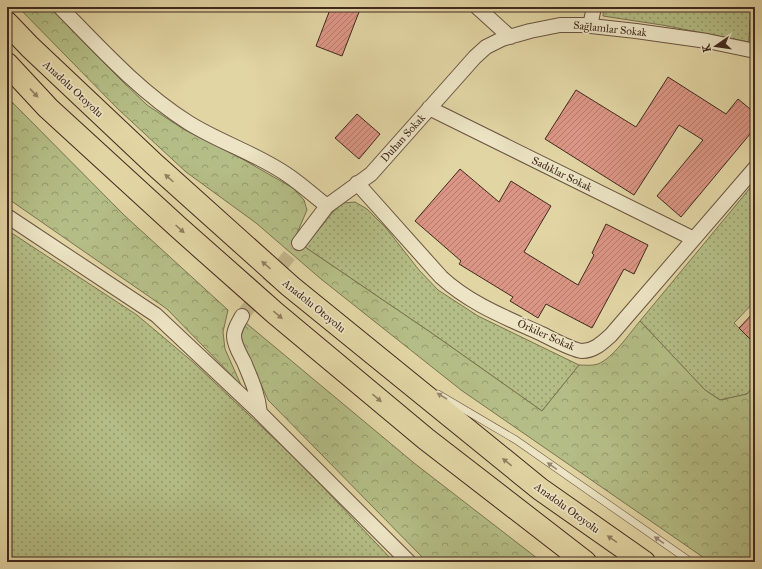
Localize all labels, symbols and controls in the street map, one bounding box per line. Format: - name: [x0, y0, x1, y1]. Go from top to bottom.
- street label: Sağlamlar Sokak: [573, 19, 648, 39]
- north arrow: [696, 26, 736, 66]
- text: K: [699, 42, 714, 53]
- street label: Anadolu Otoyolu: [40, 57, 106, 120]
- one-way arrow: [29, 88, 38, 97]
- street label: Duhan Sokak: [378, 111, 429, 165]
- street label: Sadıklar Sokak: [530, 154, 595, 195]
- one-way arrow: [164, 173, 174, 183]
- one-way arrow: [175, 224, 185, 234]
- one-way arrow: [261, 261, 270, 270]
- street label: Anadolu Otoyolu: [279, 276, 348, 336]
- one-way arrow: [272, 310, 283, 319]
- street label: Örkiler Sokak: [515, 316, 578, 354]
- one-way arrow: [436, 393, 448, 400]
- one-way arrow: [372, 394, 383, 403]
- one-way arrow: [502, 458, 513, 467]
- one-way arrow: [547, 462, 557, 470]
- street label: Anadolu Otoyolu: [531, 479, 602, 536]
- one-way arrow: [606, 535, 617, 544]
- one-way arrow: [654, 536, 664, 544]

